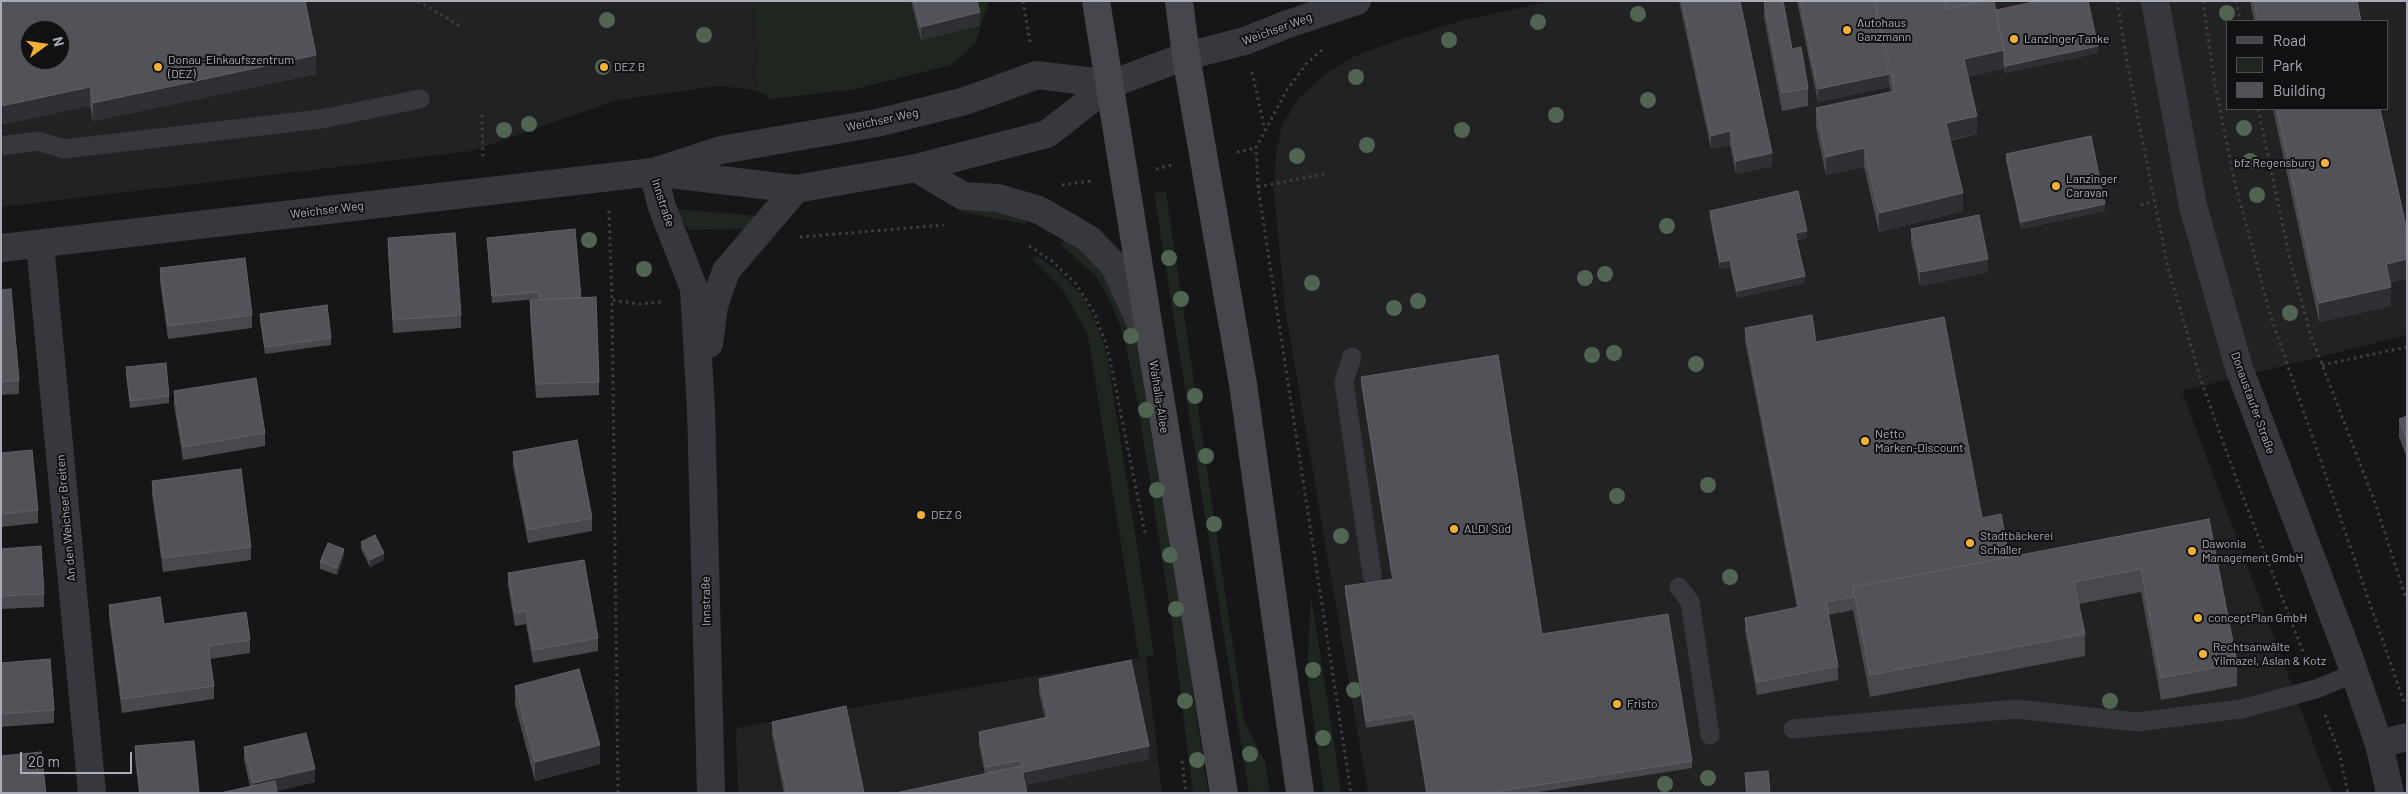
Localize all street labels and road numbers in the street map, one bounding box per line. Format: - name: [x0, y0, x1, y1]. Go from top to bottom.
- street label: Weichser Weg: [1240, 10, 1314, 48]
- street label: Weichser Weg: [844, 105, 920, 135]
- street label: Innstraße: [648, 177, 678, 229]
- street label: Weichser Weg: [289, 198, 365, 222]
- street label: Donaustaufer Straße: [2228, 350, 2278, 456]
- street label: Walhalla-Allee: [1146, 360, 1172, 434]
- street label: An den Weichser Breiten: [53, 454, 79, 582]
- street label: Innstraße: [698, 576, 714, 626]

